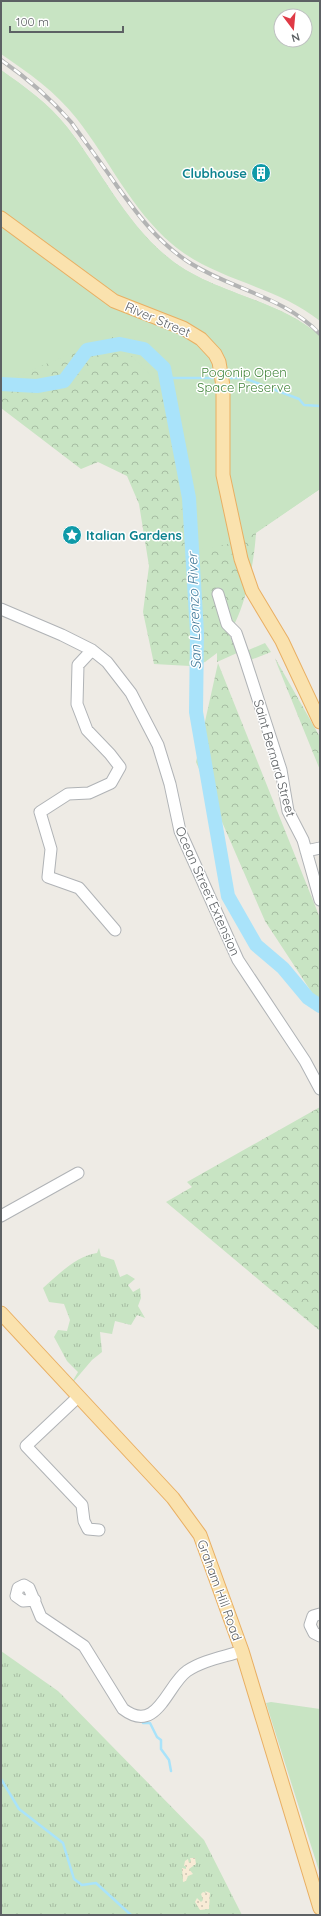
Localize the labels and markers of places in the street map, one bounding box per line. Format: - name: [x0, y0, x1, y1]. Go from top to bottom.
- building icon: Clubhouse: [250, 162, 272, 184]
- place label: Clubhouse: [182, 165, 247, 181]
- place icon: Italian Gardens: [61, 524, 83, 546]
- place label: Italian Gardens: [86, 527, 182, 543]

